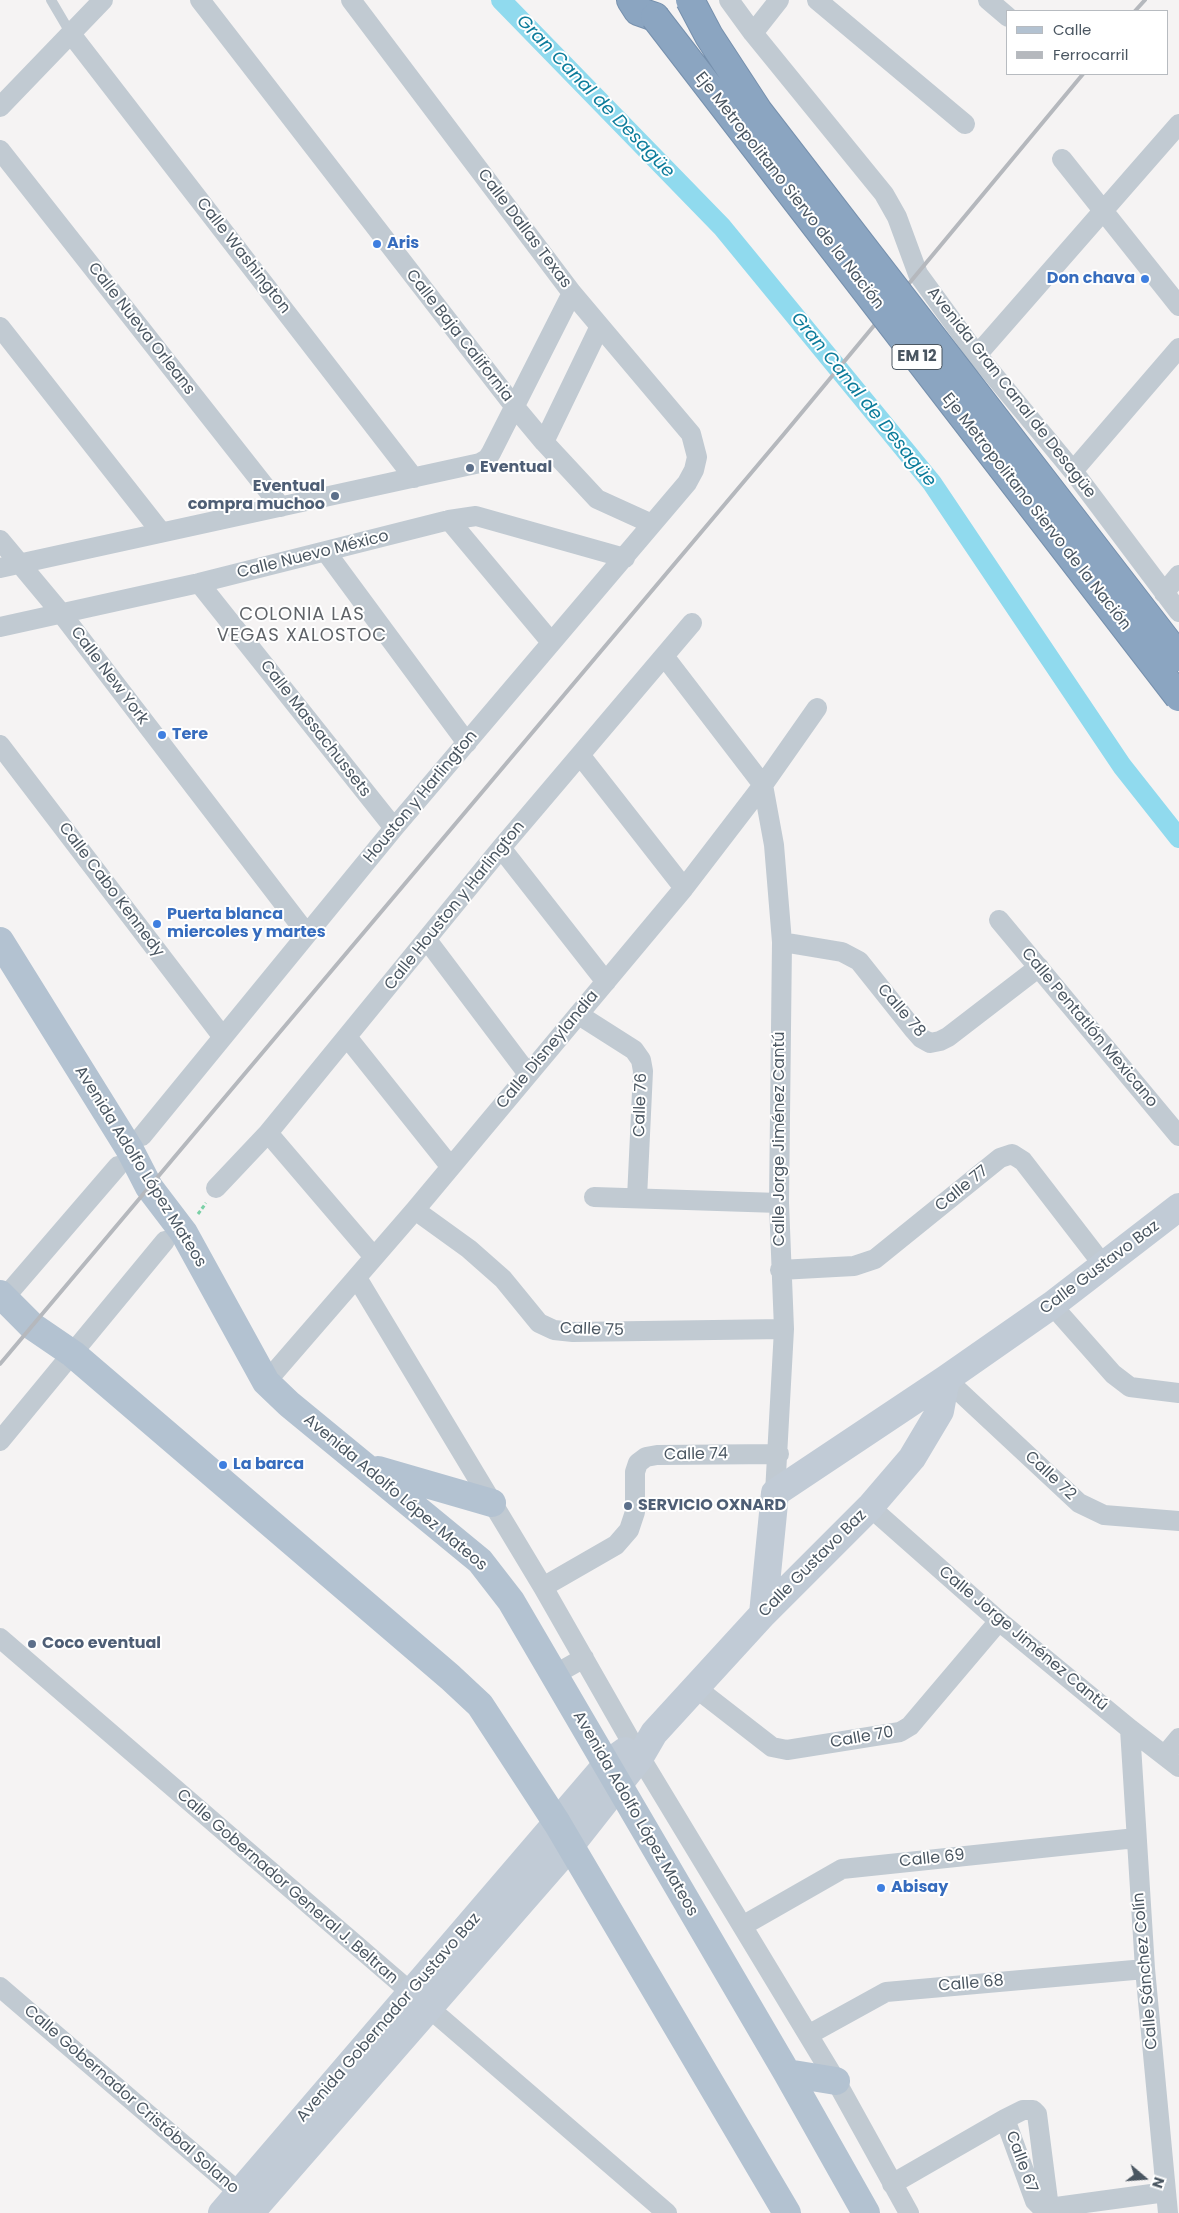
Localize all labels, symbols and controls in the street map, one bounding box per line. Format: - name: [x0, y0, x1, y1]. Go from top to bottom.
- legend: [1006, 10, 1169, 75]
- water label: Gran Canal de Desagüe: [511, 11, 679, 183]
- text: Calle: [1053, 19, 1091, 40]
- text: Ferrocarril: [1053, 44, 1128, 65]
- street label: Eje Metropolitano Siervo de la Nación: [691, 69, 887, 313]
- street label: Calle Dallas Texas: [473, 166, 575, 292]
- street label: Calle Washington: [192, 194, 294, 318]
- place label: Aris: [387, 234, 419, 254]
- marker: Aris: [371, 238, 383, 250]
- street label: Calle Nueva Orleans: [83, 259, 199, 399]
- street label: Calle Baja California: [401, 266, 517, 406]
- place label: Don chava: [1047, 269, 1135, 289]
- marker: Don chava: [1139, 273, 1151, 285]
- street label: Avenida Gran Canal de Desagüe: [923, 284, 1099, 502]
- water label: Gran Canal de Desagüe: [786, 308, 940, 492]
- road number: EM 12: [892, 344, 942, 370]
- street label: Eje Metropolitano Siervo de la Nación: [938, 390, 1134, 634]
- place label: Eventual: [480, 458, 552, 478]
- marker: Eventual: [464, 462, 476, 474]
- place label: Eventual compra muchoo: [188, 477, 325, 515]
- marker: Eventual compra muchoo: [329, 490, 341, 502]
- street label: Calle Nuevo México: [235, 527, 391, 583]
- district label: COLONIA LAS VEGAS XALOSTOC: [215, 604, 389, 646]
- street label: Calle New York: [66, 623, 152, 729]
- street label: Calle Massachussets: [256, 657, 374, 801]
- place label: Tere: [172, 725, 208, 745]
- street label: Houston y Harlington: [360, 727, 482, 867]
- marker: Tere: [156, 729, 168, 741]
- street label: Calle Houston y Harlington: [381, 818, 529, 994]
- street label: Calle Cabo Kennedy: [54, 819, 168, 961]
- place label: Puerta blanca miercoles y martes: [167, 905, 326, 943]
- marker: Puerta blanca miercoles y martes: [151, 918, 163, 930]
- street label: Calle Pentatlón Mexicano: [1017, 944, 1161, 1112]
- street label: Calle 78: [873, 981, 929, 1041]
- street label: Calle Disneylandia: [493, 987, 603, 1113]
- street label: Calle Jorge Jiménez Cantú: [770, 1032, 790, 1246]
- street label: Avenida Adolfo López Mateos: [70, 1063, 210, 1271]
- street label: Calle 76: [630, 1073, 652, 1137]
- street label: Calle 77: [932, 1162, 992, 1216]
- street label: Calle Gustavo Baz: [1037, 1217, 1163, 1319]
- street label: Calle 75: [560, 1319, 624, 1341]
- street label: Avenida Adolfo López Mateos: [299, 1411, 491, 1575]
- street label: Calle 74: [664, 1445, 728, 1465]
- street label: Calle 72: [1020, 1447, 1080, 1505]
- place label: La barca: [233, 1455, 304, 1475]
- marker: La barca: [217, 1459, 229, 1471]
- place label: SERVICIO OXNARD: [638, 1496, 786, 1516]
- marker: SERVICIO OXNARD: [622, 1500, 634, 1512]
- street label: Calle Gustavo Baz: [755, 1506, 871, 1622]
- street label: Calle Jorge Jiménez Cantú: [935, 1563, 1111, 1715]
- place label: Coco eventual: [42, 1634, 161, 1654]
- marker: Coco eventual: [26, 1638, 38, 1650]
- street label: Avenida Adolfo López Mateos: [568, 1708, 702, 1920]
- street label: Calle 70: [829, 1723, 895, 1753]
- street label: Calle Gobernador General J. Beltran: [172, 1786, 402, 1988]
- street label: Calle 69: [898, 1846, 966, 1872]
- place label: Abisay: [891, 1878, 948, 1898]
- marker: Abisay: [875, 1882, 887, 1894]
- street label: Calle Sánchez Colín: [1130, 1892, 1162, 2050]
- street label: Avenida Gobernador Gustavo Baz: [293, 1910, 485, 2126]
- street label: Calle 68: [938, 1972, 1004, 1996]
- street label: Calle Gobernador Cristóbal Solano: [20, 2001, 242, 2199]
- street label: Calle 67: [1001, 2129, 1041, 2195]
- north arrow: [1119, 2153, 1169, 2203]
- text: N: [1147, 2175, 1169, 2191]

